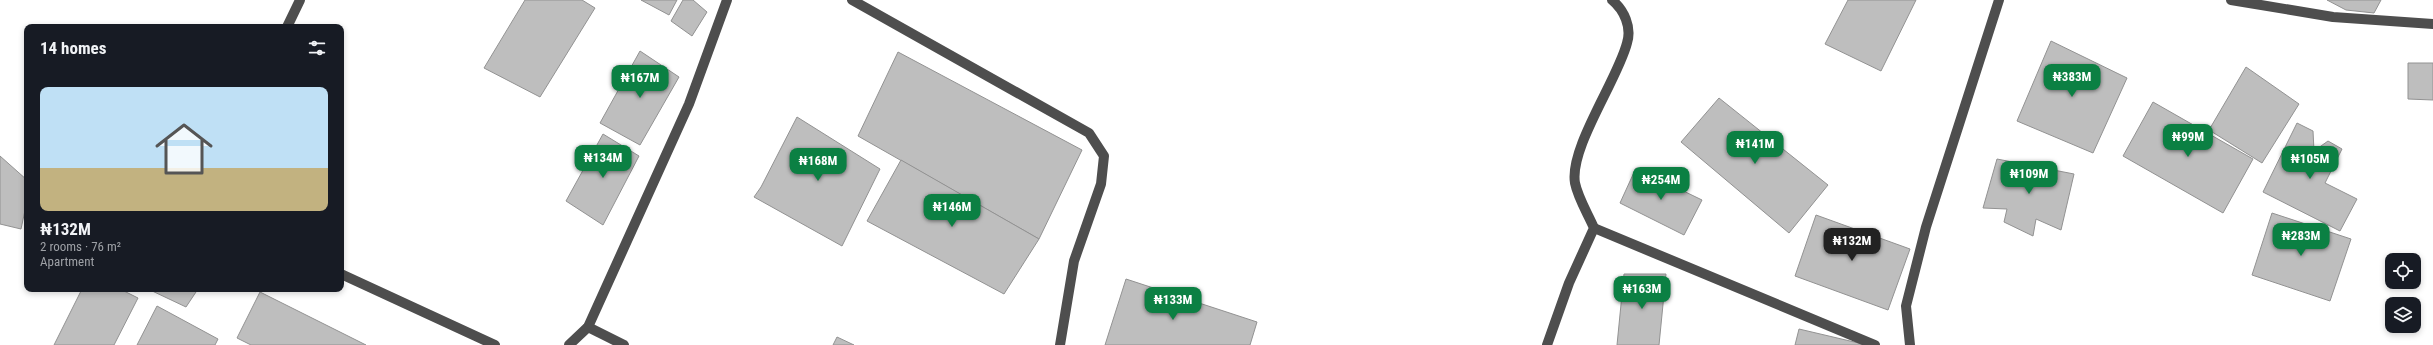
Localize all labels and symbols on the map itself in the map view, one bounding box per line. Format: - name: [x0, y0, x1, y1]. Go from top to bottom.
- pin: ₦383M: [2044, 64, 2100, 98]
- pin: ₦167M: [612, 65, 668, 99]
- pin: ₦99M: [2164, 124, 2212, 158]
- pin: ₦141M: [1727, 131, 1783, 165]
- pin: ₦134M: [575, 145, 631, 179]
- pin: ₦105M: [2282, 146, 2338, 180]
- pin: ₦168M: [790, 148, 846, 182]
- pin: ₦109M: [2001, 161, 2057, 195]
- pin: ₦254M: [1633, 167, 1689, 201]
- pin: ₦146M: [924, 194, 980, 228]
- pin: ₦283M: [2273, 223, 2329, 257]
- pin: ₦132M: [1824, 228, 1880, 262]
- pin: ₦163M: [1614, 276, 1670, 310]
- pin: ₦133M: [1145, 287, 1201, 321]

